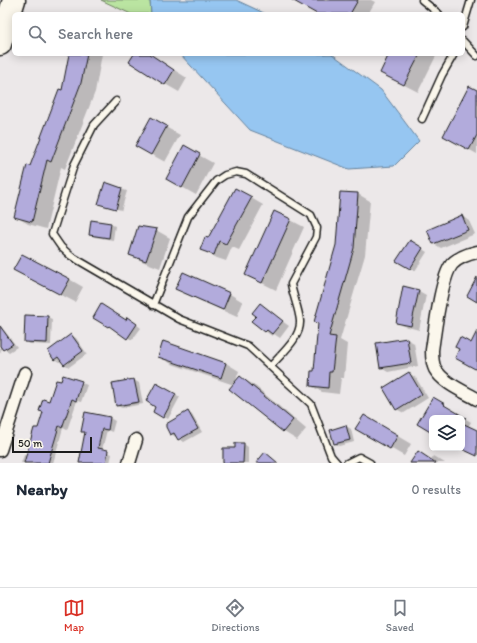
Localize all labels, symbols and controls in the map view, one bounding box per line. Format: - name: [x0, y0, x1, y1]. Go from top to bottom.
- search box: [12, 12, 465, 56]
- icon: search: [26, 23, 48, 45]
- text: Search here: [58, 25, 133, 43]
- map controls: [429, 415, 465, 451]
- button: layers: [429, 415, 465, 451]
- scale bar: [12, 435, 92, 454]
- text: 50 m: [18, 437, 42, 450]
- text: Nearby: [16, 479, 68, 499]
- text: 0 results: [411, 482, 461, 497]
- tab: Map: [63, 597, 85, 634]
- tab: Directions: [211, 597, 260, 634]
- tab: Saved: [386, 597, 414, 634]

